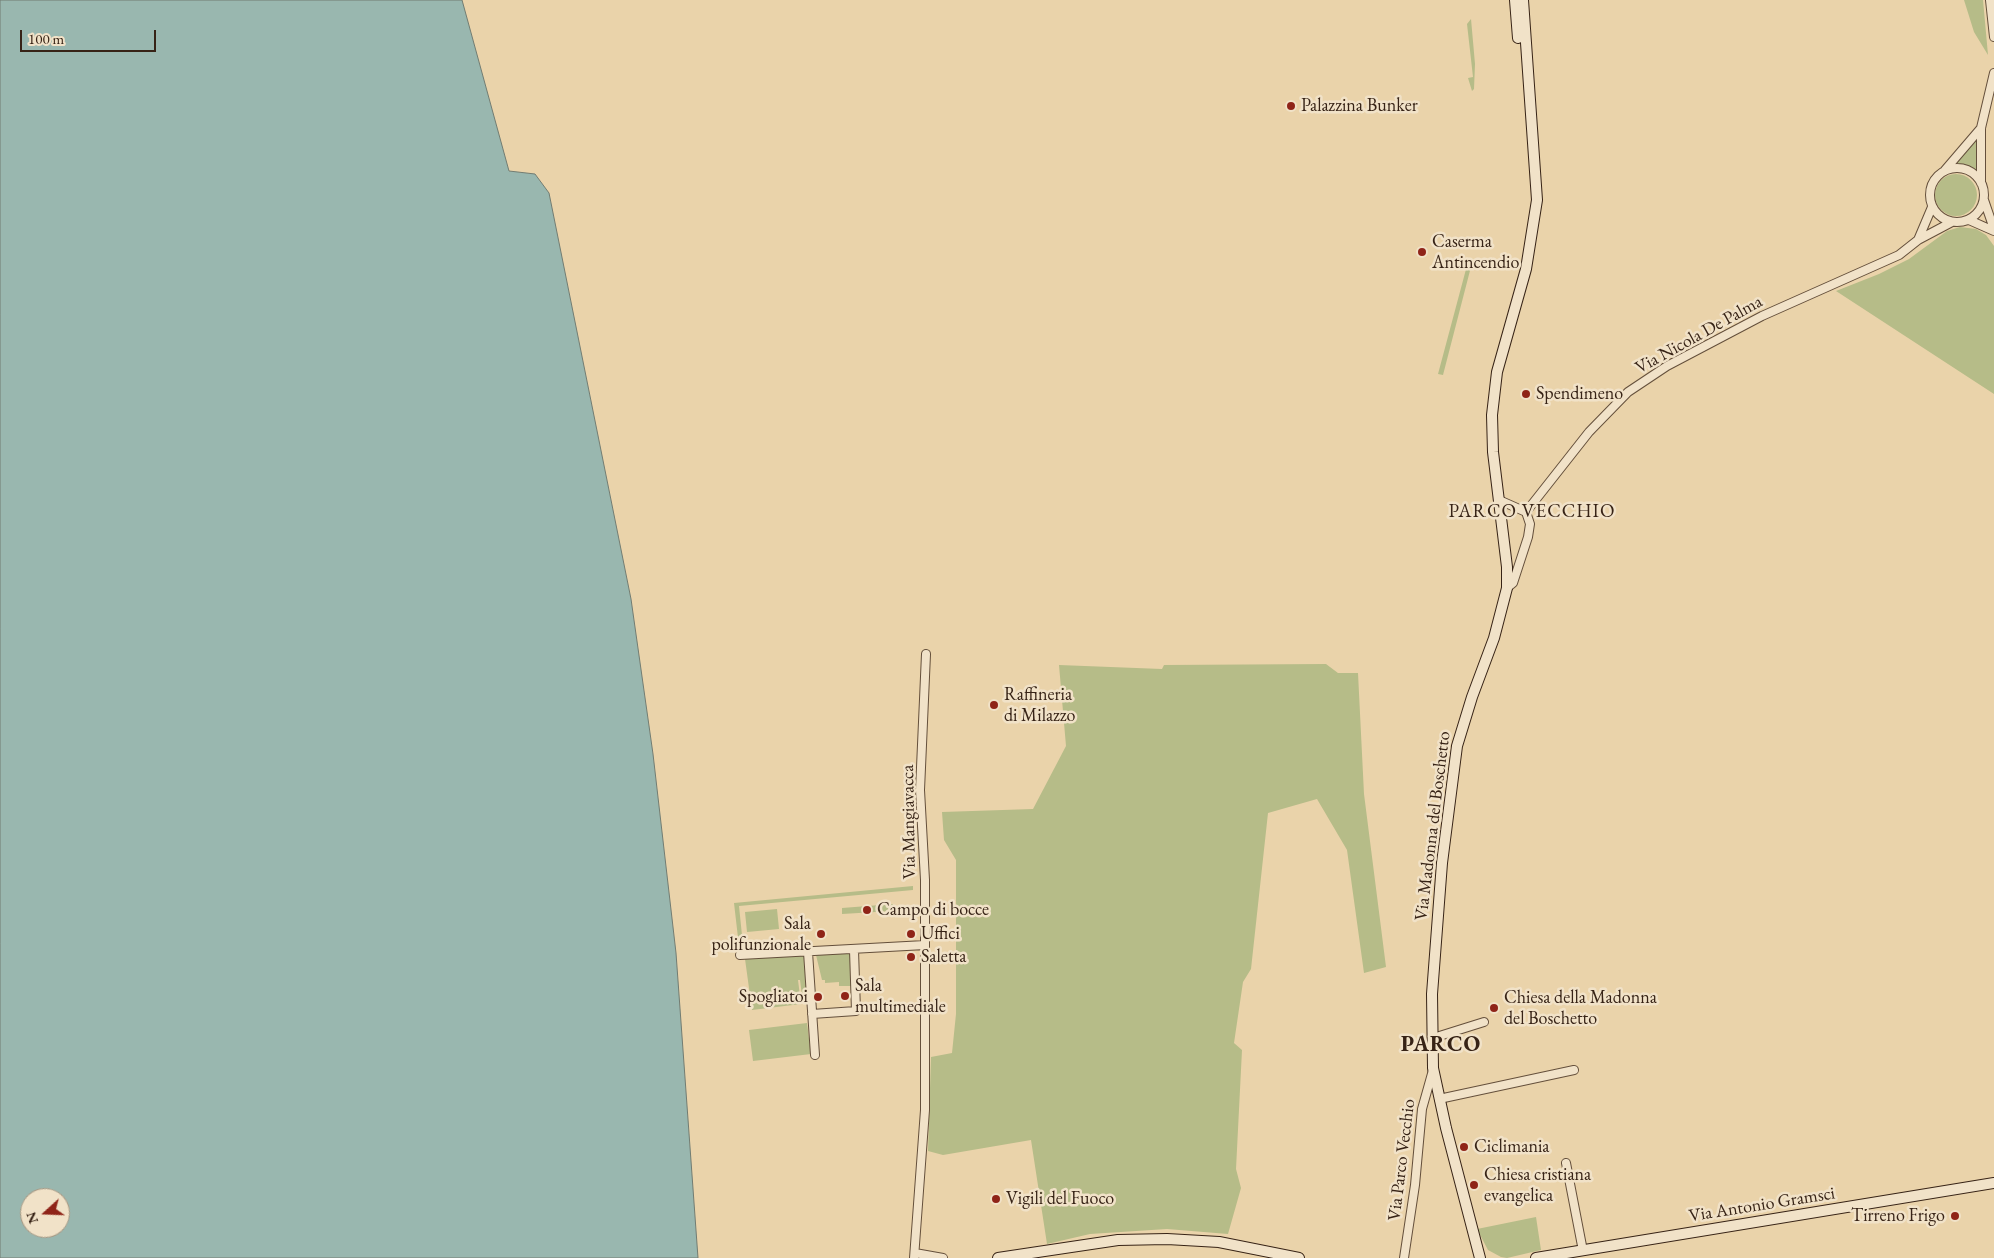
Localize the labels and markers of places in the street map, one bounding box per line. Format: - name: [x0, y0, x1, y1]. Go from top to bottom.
- place label: Palazzina Bunker: [1301, 95, 1418, 117]
- marker: Palazzina Bunker: [1285, 100, 1297, 112]
- place label: Caserma Antincendio: [1432, 231, 1519, 274]
- marker: Caserma Antincendio: [1416, 246, 1428, 258]
- place label: Spendimeno: [1536, 383, 1623, 405]
- marker: Spendimeno: [1520, 388, 1532, 400]
- place label: Raffineria di Milazzo: [1004, 684, 1075, 726]
- marker: Raffineria di Milazzo: [988, 699, 1000, 711]
- place label: Campo di bocce: [877, 899, 989, 921]
- marker: Campo di bocce: [861, 904, 873, 916]
- place label: Sala polifunzionale: [711, 913, 811, 956]
- place label: Uffici: [921, 923, 960, 945]
- marker: Sala polifunzionale: [815, 928, 827, 940]
- marker: Uffici: [905, 928, 917, 940]
- place label: Saletta: [921, 946, 966, 968]
- marker: Saletta: [905, 951, 917, 963]
- place label: Sala multimediale: [855, 975, 946, 1018]
- place label: Spogliatoi: [739, 986, 808, 1008]
- place label: Chiesa della Madonna del Boschetto: [1504, 987, 1657, 1030]
- marker: Sala multimediale: [839, 990, 851, 1002]
- marker: Spogliatoi: [812, 991, 824, 1003]
- marker: Chiesa della Madonna del Boschetto: [1488, 1002, 1500, 1014]
- place label: Ciclimania: [1474, 1136, 1550, 1158]
- marker: Ciclimania: [1458, 1141, 1470, 1153]
- place label: Chiesa cristiana evangelica: [1484, 1164, 1591, 1206]
- marker: Chiesa cristiana evangelica: [1468, 1179, 1480, 1191]
- place label: Vigili del Fuoco: [1006, 1188, 1114, 1210]
- marker: Vigili del Fuoco: [990, 1193, 1002, 1205]
- place label: Tirreno Frigo: [1851, 1205, 1945, 1227]
- marker: Tirreno Frigo: [1949, 1210, 1961, 1222]

